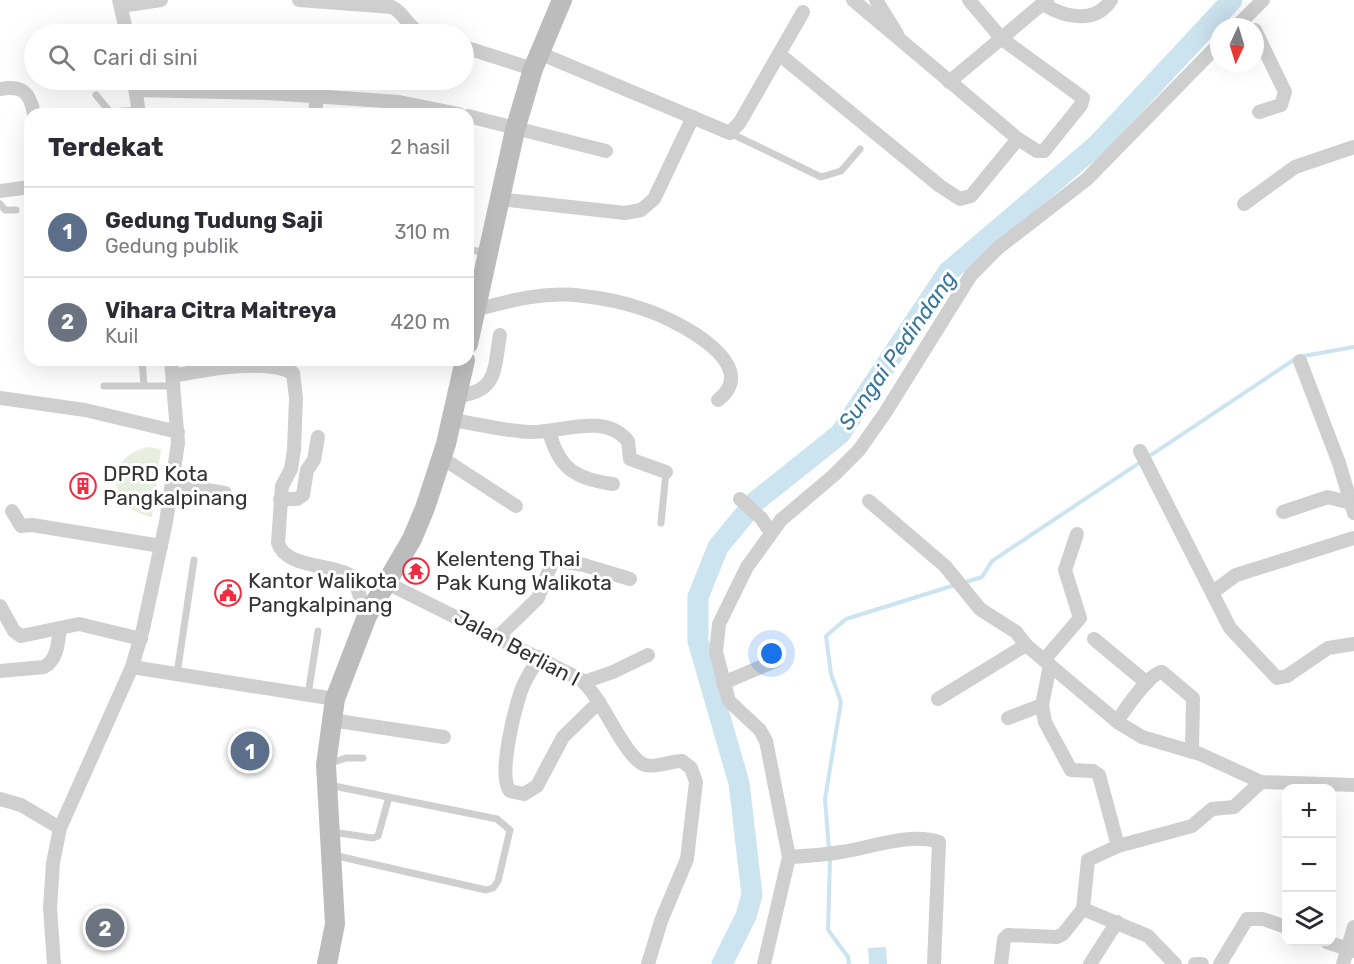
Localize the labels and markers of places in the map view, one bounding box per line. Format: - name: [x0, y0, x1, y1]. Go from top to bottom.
- place label: DPRD Kota Pangkalpinang: [103, 461, 248, 510]
- building icon: DPRD Kota Pangkalpinang: [68, 471, 98, 501]
- place label: Kelenteng Thai Pak Kung Walikota: [436, 546, 612, 595]
- temple icon: Kelenteng Thai Pak Kung Walikota: [401, 556, 431, 586]
- place label: Kantor Walikota Pangkalpinang: [248, 568, 397, 617]
- public building icon: Kantor Walikota Pangkalpinang: [213, 578, 243, 608]
- pin: 1: [230, 728, 270, 774]
- pin: 2: [86, 906, 124, 950]

